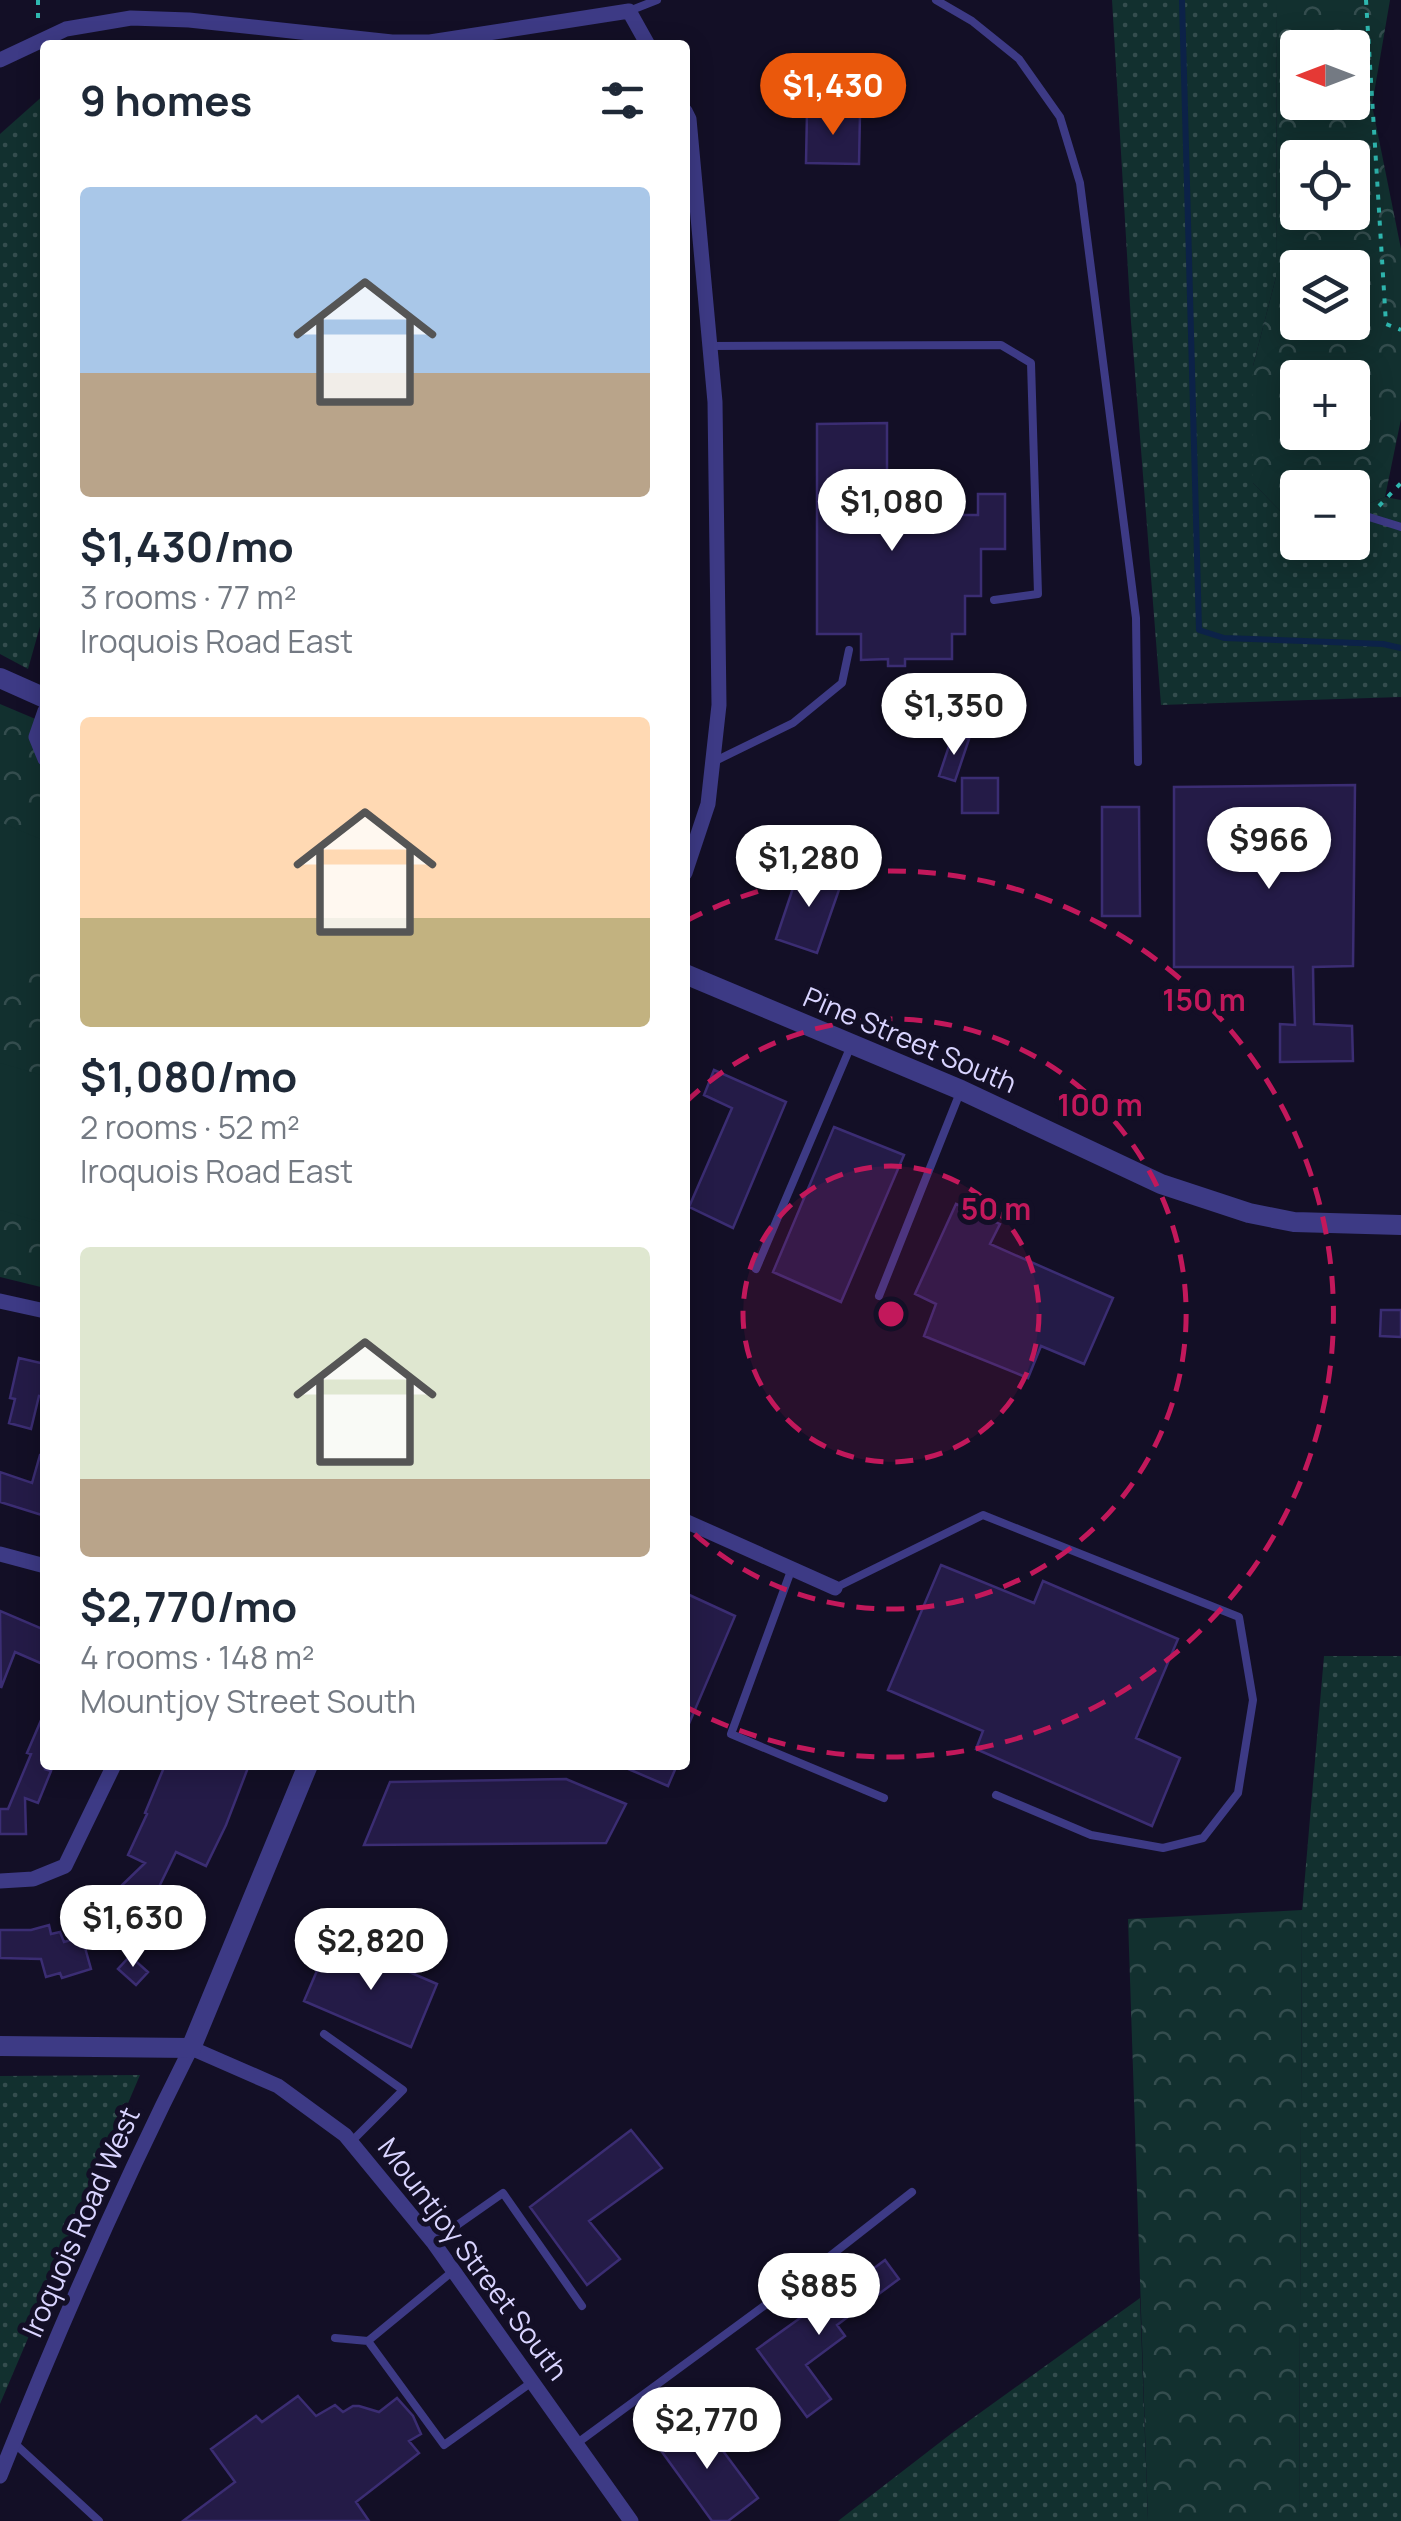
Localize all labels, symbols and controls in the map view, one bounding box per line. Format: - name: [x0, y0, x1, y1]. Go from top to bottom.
- north arrow: [1280, 30, 1370, 120]
- map controls: [1280, 30, 1370, 560]
- pin: $1,430: [752, 53, 914, 138]
- text: $1,430: [782, 63, 884, 107]
- text: 9 homes: [80, 71, 252, 129]
- icon: filters: [595, 73, 650, 128]
- button: locate: [1280, 140, 1370, 230]
- button: layers: [1280, 250, 1370, 340]
- icon: home: [275, 252, 455, 432]
- button: +: [1280, 360, 1370, 450]
- pin: $1,080: [811, 469, 973, 554]
- button: −: [1280, 470, 1370, 560]
- text: $1,080: [840, 479, 944, 523]
- text: $1,430/mo: [80, 517, 294, 575]
- text: 3 rooms · 77 m²: [80, 575, 296, 619]
- text: Iroquois Road East: [80, 619, 353, 663]
- pin: $1,350: [873, 673, 1035, 758]
- text: $1,350: [904, 683, 1004, 727]
- icon: home: [275, 782, 455, 962]
- pin: $966: [1210, 807, 1328, 892]
- text: $966: [1229, 817, 1309, 861]
- pin: $1,280: [728, 825, 890, 910]
- text: $1,280: [758, 835, 860, 879]
- street label: Pine Street South: [798, 977, 1023, 1101]
- text: 150 m: [1162, 979, 1246, 1020]
- text: $1,080/mo: [80, 1047, 297, 1105]
- text: 100 m: [1057, 1084, 1143, 1125]
- text: 2 rooms · 52 m²: [80, 1105, 300, 1149]
- text: Iroquois Road East: [80, 1149, 353, 1193]
- text: 50 m: [961, 1188, 1031, 1229]
- centre of rings: [873, 1296, 909, 1332]
- icon: home: [275, 1312, 455, 1492]
- text: $2,770/mo: [80, 1577, 297, 1635]
- text: 4 rooms · 148 m²: [80, 1635, 315, 1679]
- text: Mountjoy Street South: [80, 1679, 416, 1723]
- pin: $1,630: [52, 1885, 214, 1970]
- text: $1,630: [82, 1895, 184, 1939]
- pin: $2,820: [290, 1908, 452, 1993]
- text: $2,820: [317, 1918, 425, 1962]
- street label: Iroquois Road West: [12, 2100, 148, 2343]
- street label: Mountjoy Street South: [370, 2130, 577, 2387]
- pin: $885: [760, 2253, 878, 2338]
- text: $885: [780, 2263, 858, 2307]
- pin: $2,770: [626, 2387, 788, 2472]
- text: $2,770: [655, 2397, 759, 2441]

